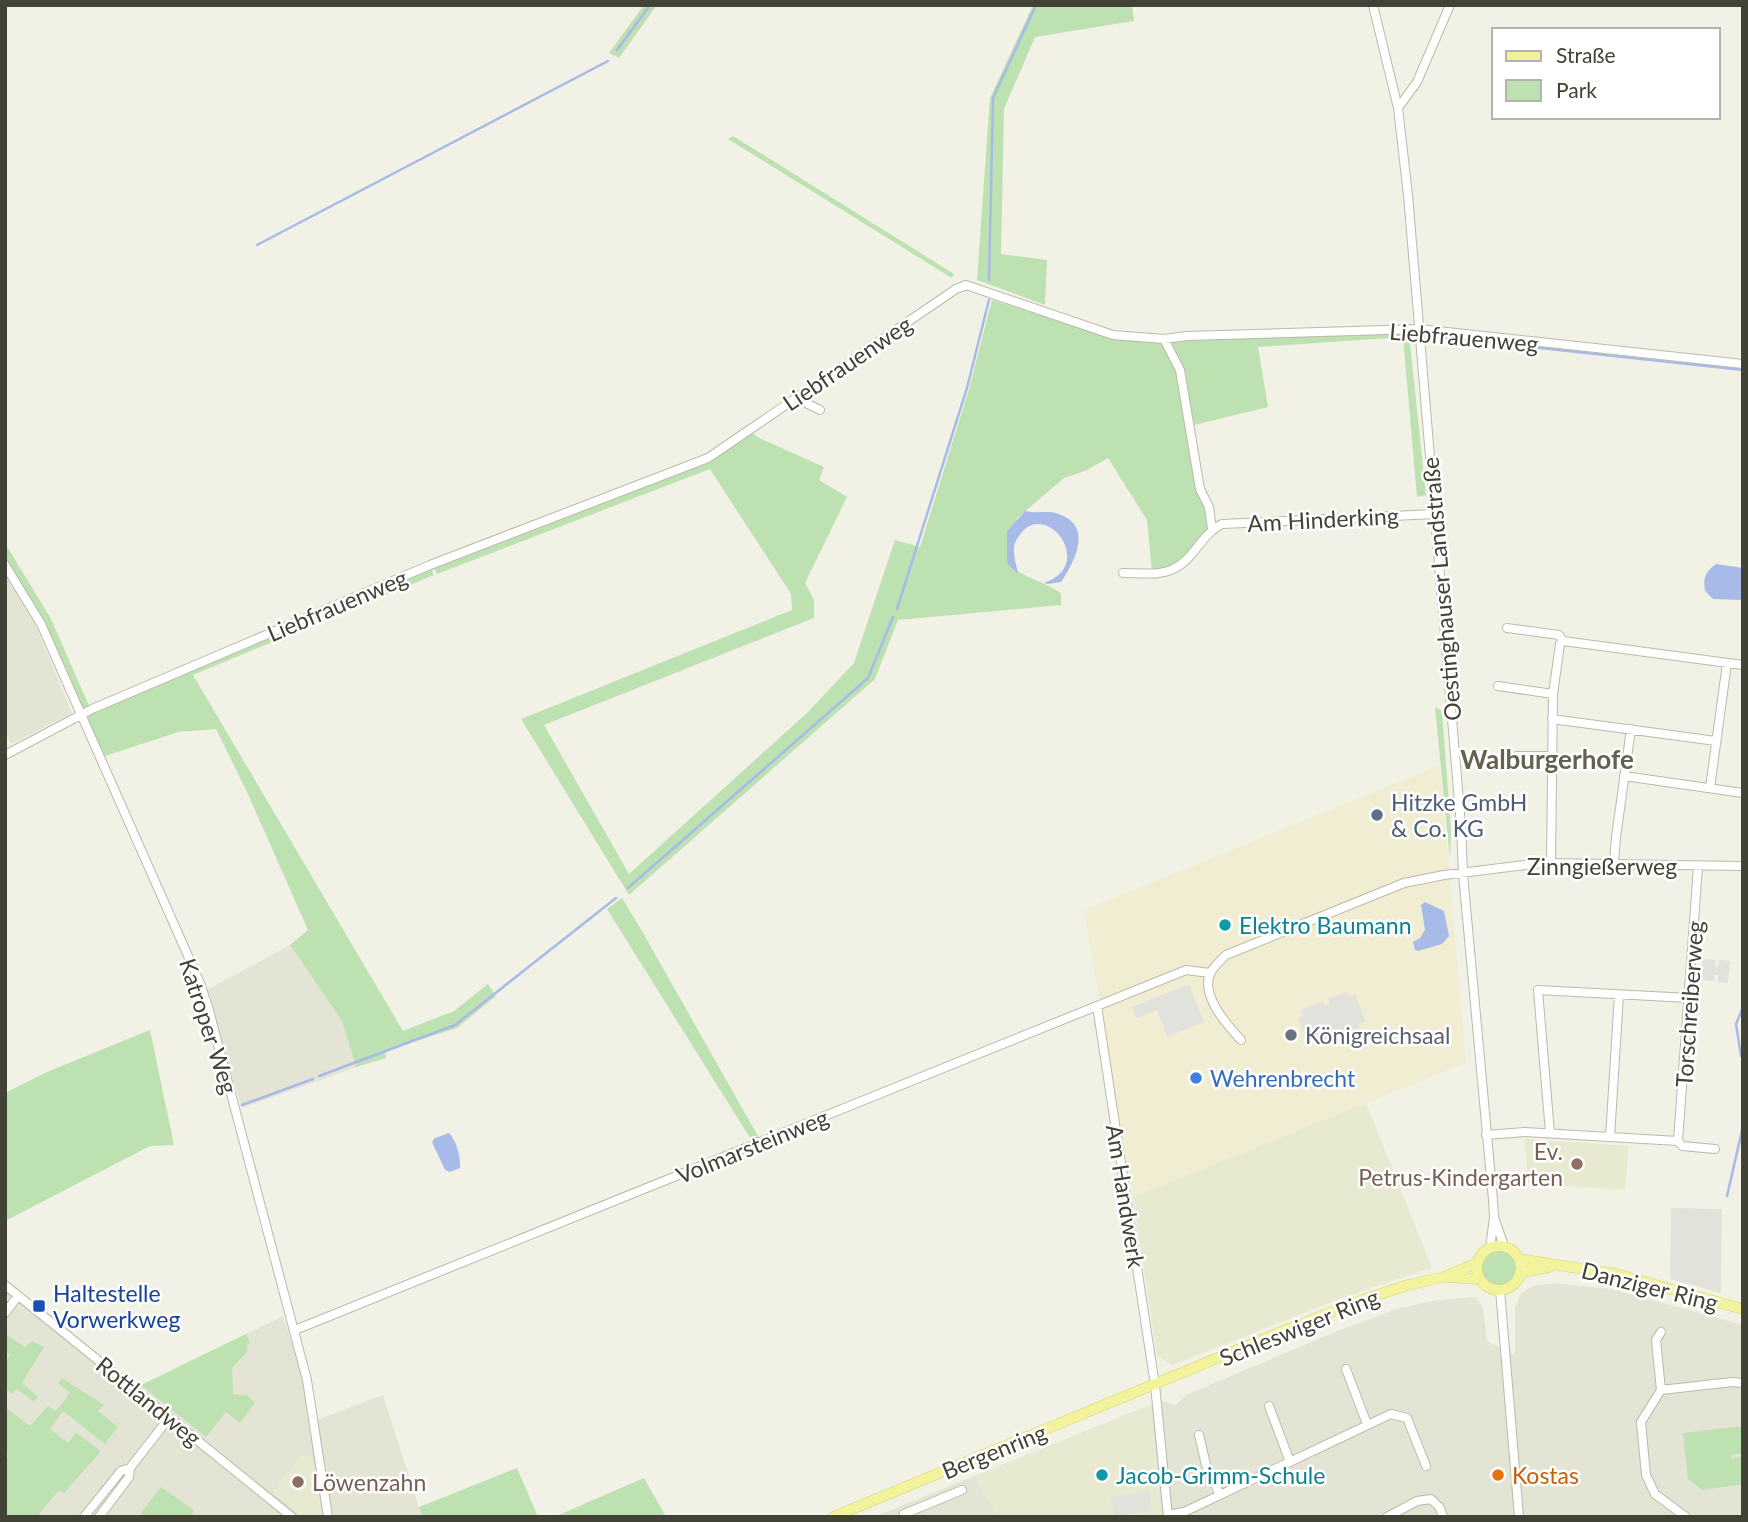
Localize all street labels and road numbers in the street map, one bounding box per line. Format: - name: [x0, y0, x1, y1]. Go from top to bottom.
- street label: Liebfrauenweg: [777, 310, 917, 416]
- street label: Liebfrauenweg: [1388, 317, 1540, 357]
- street label: Oestinghauser Landstraße: [1416, 456, 1466, 722]
- street label: Am Hinderking: [1247, 501, 1399, 537]
- street label: Liebfrauenweg: [263, 563, 411, 647]
- street label: Zinngießerweg: [1527, 852, 1677, 880]
- street label: Torschreiberweg: [1669, 920, 1709, 1088]
- street label: Katroper Weg: [174, 955, 244, 1097]
- street label: Volmarsteinweg: [672, 1103, 832, 1189]
- street label: Am Handwerk: [1101, 1122, 1151, 1270]
- street label: Danziger Ring: [1579, 1256, 1721, 1316]
- street label: Schleswiger Ring: [1215, 1282, 1383, 1372]
- street label: Rottlandweg: [91, 1350, 207, 1452]
- street label: Bergenring: [938, 1417, 1050, 1485]

